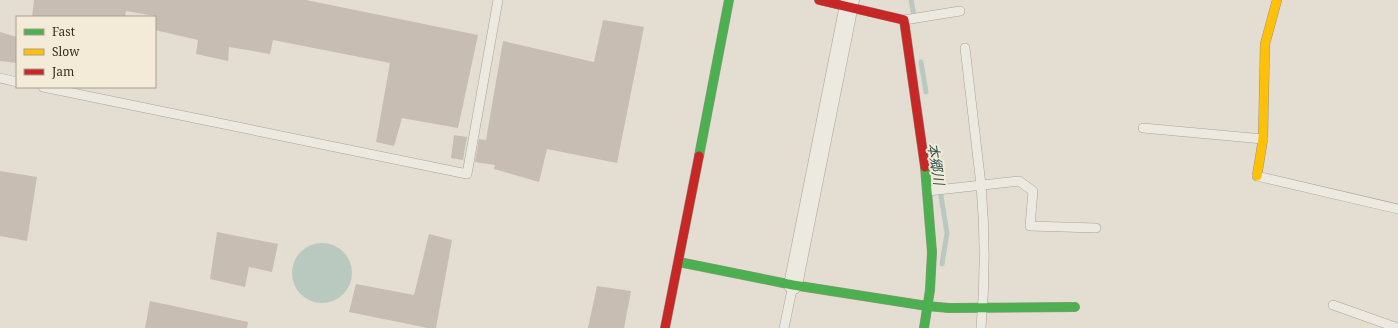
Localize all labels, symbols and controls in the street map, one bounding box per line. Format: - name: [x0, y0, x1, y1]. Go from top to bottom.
- legend: [16, 16, 156, 88]
- text: Fast: [52, 23, 75, 40]
- text: Slow: [52, 43, 80, 60]
- text: Jam: [51, 63, 74, 80]
- water label: 本郷川: [924, 142, 949, 188]

